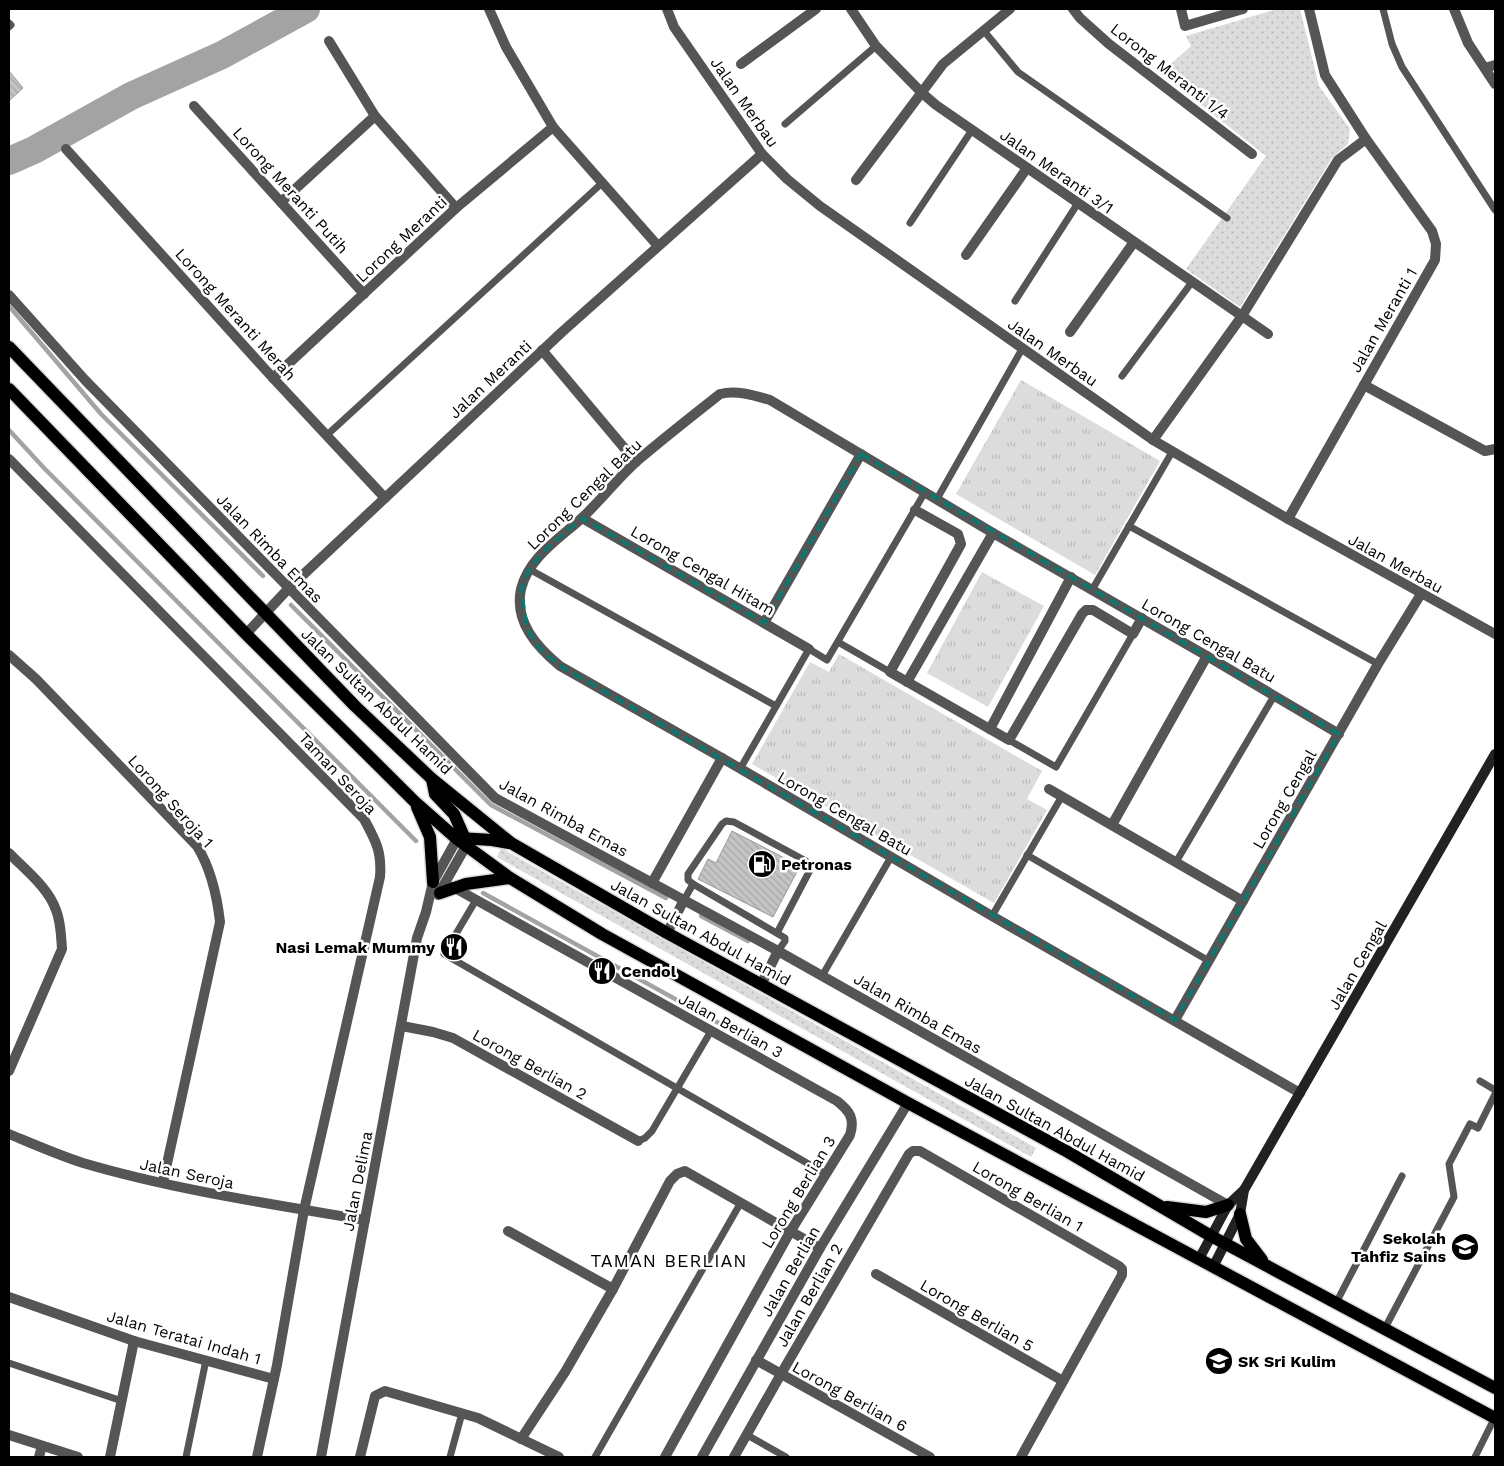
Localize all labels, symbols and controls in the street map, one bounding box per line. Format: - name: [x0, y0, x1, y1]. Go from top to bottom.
- street label: Lorong Meranti 1/4: [1107, 19, 1233, 124]
- street label: Jalan Merbau: [707, 54, 783, 151]
- street label: Lorong Meranti Putih: [229, 123, 352, 257]
- street label: Jalan Meranti 3/1: [996, 125, 1117, 218]
- street label: Lorong Meranti: [352, 192, 451, 286]
- street label: Lorong Meranti Merah: [171, 244, 300, 384]
- street label: Jalan Meranti 1: [1346, 265, 1421, 376]
- street label: Jalan Merbau: [1004, 314, 1101, 390]
- street label: Jalan Meranti: [445, 336, 536, 422]
- street label: Lorong Cengal Batu: [523, 435, 646, 554]
- street label: Jalan Rimba Emas: [213, 490, 327, 607]
- street label: Lorong Cengal Hitam: [627, 521, 778, 619]
- street label: Jalan Merbau: [1345, 530, 1446, 597]
- street label: Lorong Cengal Batu: [1138, 594, 1279, 687]
- street label: Jalan Sultan Abdul Hamid: [297, 624, 456, 779]
- street label: Taman Seroja: [295, 728, 381, 818]
- street label: Lorong Cengal: [1248, 746, 1321, 852]
- street label: Lorong Seroja 1: [124, 751, 217, 852]
- street label: Lorong Cengal Batu: [774, 767, 915, 860]
- street label: Jalan Rimba Emas: [496, 774, 631, 861]
- fuel station icon: Petronas: [747, 849, 777, 879]
- place label: Petronas: [781, 855, 852, 874]
- street label: Jalan Sultan Abdul Hamid: [607, 875, 794, 990]
- street label: Jalan Cengal: [1324, 917, 1391, 1013]
- restaurant icon: Nasi Lemak Mummy: [439, 932, 469, 962]
- place label: Nasi Lemak Mummy: [276, 938, 436, 957]
- restaurant icon: Cendol: [587, 956, 617, 986]
- place label: Cendol: [621, 962, 677, 981]
- street label: Jalan Rimba Emas: [851, 969, 985, 1058]
- street label: Jalan Berlian 3: [675, 989, 786, 1062]
- street label: Lorong Berlian 2: [469, 1025, 590, 1104]
- street label: Jalan Sultan Abdul Hamid: [961, 1071, 1148, 1186]
- street label: Jalan Delima: [338, 1130, 376, 1233]
- street label: Lorong Berlian 3: [757, 1133, 839, 1252]
- street label: Jalan Seroja: [138, 1154, 236, 1193]
- street label: Lorong Berlian 1: [969, 1157, 1086, 1236]
- street label: Jalan Berlian: [757, 1223, 824, 1320]
- place label: Sekolah Tahfiz Sains: [1351, 1229, 1446, 1266]
- school or university icon: Sekolah Tahfiz Sains: [1450, 1232, 1480, 1262]
- street label: Jalan Berlian 2: [772, 1240, 847, 1350]
- district label: TAMAN BERLIAN: [590, 1250, 748, 1271]
- street label: Lorong Berlian 5: [917, 1275, 1037, 1356]
- street label: Jalan Teratai Indah 1: [105, 1306, 263, 1369]
- school or university icon: SK Sri Kulim: [1204, 1346, 1234, 1376]
- place label: SK Sri Kulim: [1238, 1352, 1336, 1371]
- street label: Lorong Berlian 6: [789, 1357, 910, 1436]

